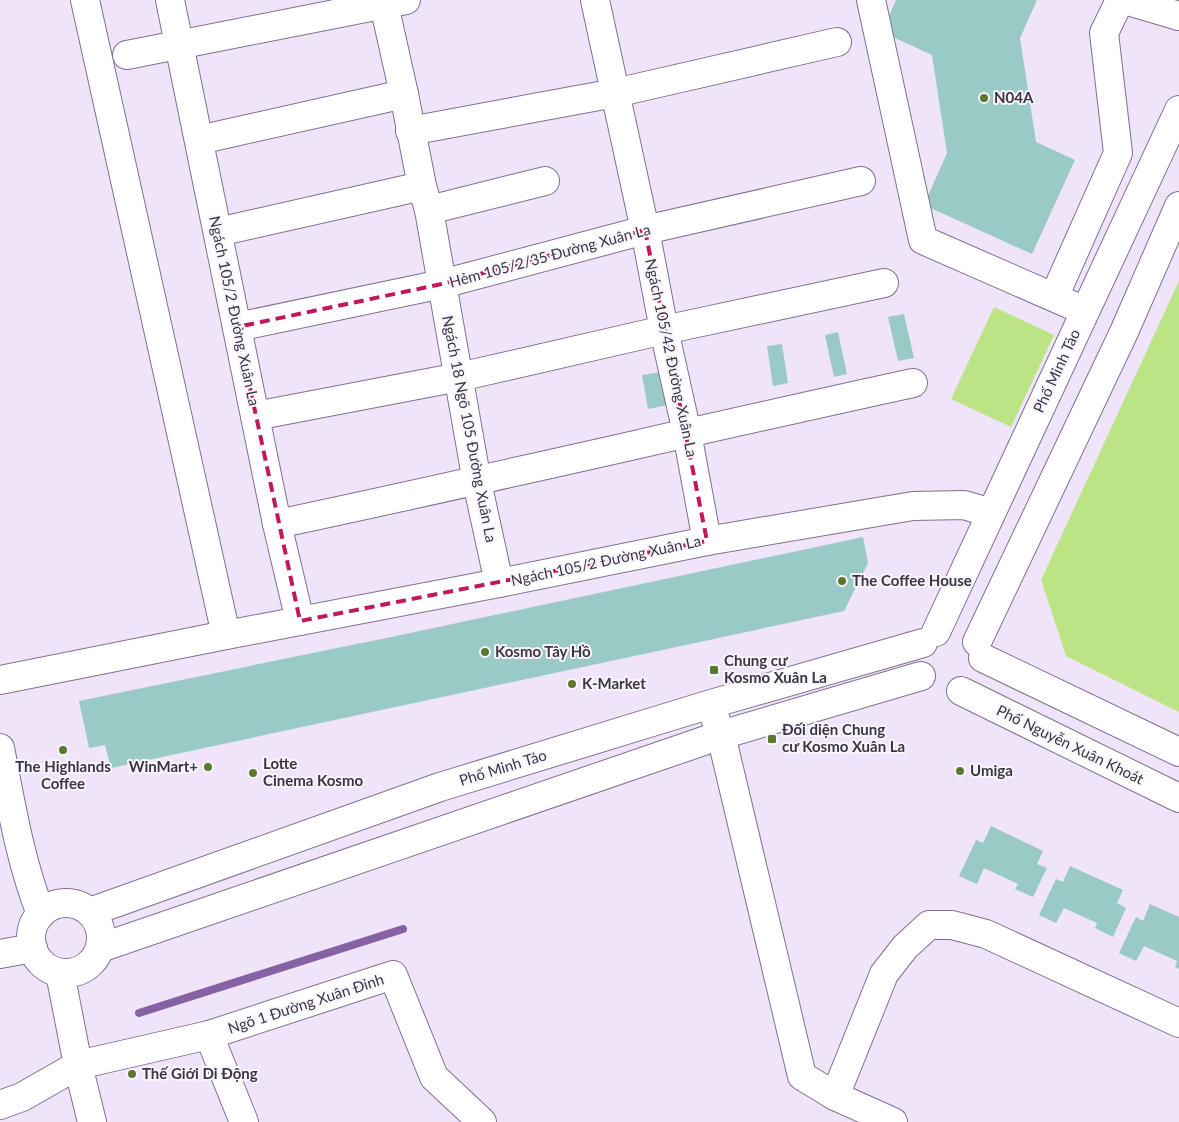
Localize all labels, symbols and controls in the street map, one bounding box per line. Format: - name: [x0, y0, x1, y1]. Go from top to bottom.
- place label: N04A: [994, 88, 1034, 106]
- marker: N04A: [978, 92, 990, 104]
- street label: Ngách 105/2 Đường Xuân La: [206, 214, 264, 407]
- street label: Hẻm 105/2/35 Đường Xuân La: [447, 220, 652, 291]
- street label: Ngách 105/42 Đường Xuân La: [642, 257, 702, 459]
- street label: Ngách 18 Ngõ 105 Đường Xuân La: [439, 314, 501, 544]
- street label: Phố Minh Tảo: [1029, 326, 1083, 415]
- street label: Ngách 105/2 Đường Xuân La: [509, 531, 702, 589]
- place label: The Coffee House: [852, 571, 972, 589]
- marker: The Coffee House: [836, 575, 848, 587]
- place label: Kosmo Tây Hồ: [495, 642, 591, 660]
- marker: Kosmo Tây Hồ: [479, 646, 491, 658]
- place label: Chung cư Kosmo Xuân La: [724, 651, 827, 686]
- marker: Chung cư Kosmo Xuân La: [708, 664, 720, 676]
- place label: K-Market: [582, 674, 646, 692]
- marker: K-Market: [566, 678, 578, 690]
- street label: Phố Nguyễn Xuân Khoát: [994, 701, 1148, 788]
- place label: Đối diện Chung cư Kosmo Xuân La: [782, 720, 905, 755]
- marker: Đối diện Chung cư Kosmo Xuân La: [766, 733, 778, 745]
- marker: The Highlands Coffee: [57, 744, 69, 756]
- street label: Phố Minh Tảo: [457, 745, 549, 789]
- place label: Lotte Cinema Kosmo: [263, 754, 364, 789]
- place label: The Highlands Coffee: [15, 757, 111, 792]
- place label: WinMart+: [129, 757, 198, 775]
- marker: WinMart+: [202, 761, 214, 773]
- place label: Umiga: [970, 761, 1013, 779]
- marker: Umiga: [954, 765, 966, 777]
- marker: Lotte Cinema Kosmo: [247, 767, 259, 779]
- street label: Ngõ 1 Đường Xuân Đỉnh: [225, 969, 386, 1037]
- place label: Thế Giới Di Động: [142, 1064, 258, 1082]
- marker: Thế Giới Di Động: [126, 1068, 138, 1080]

